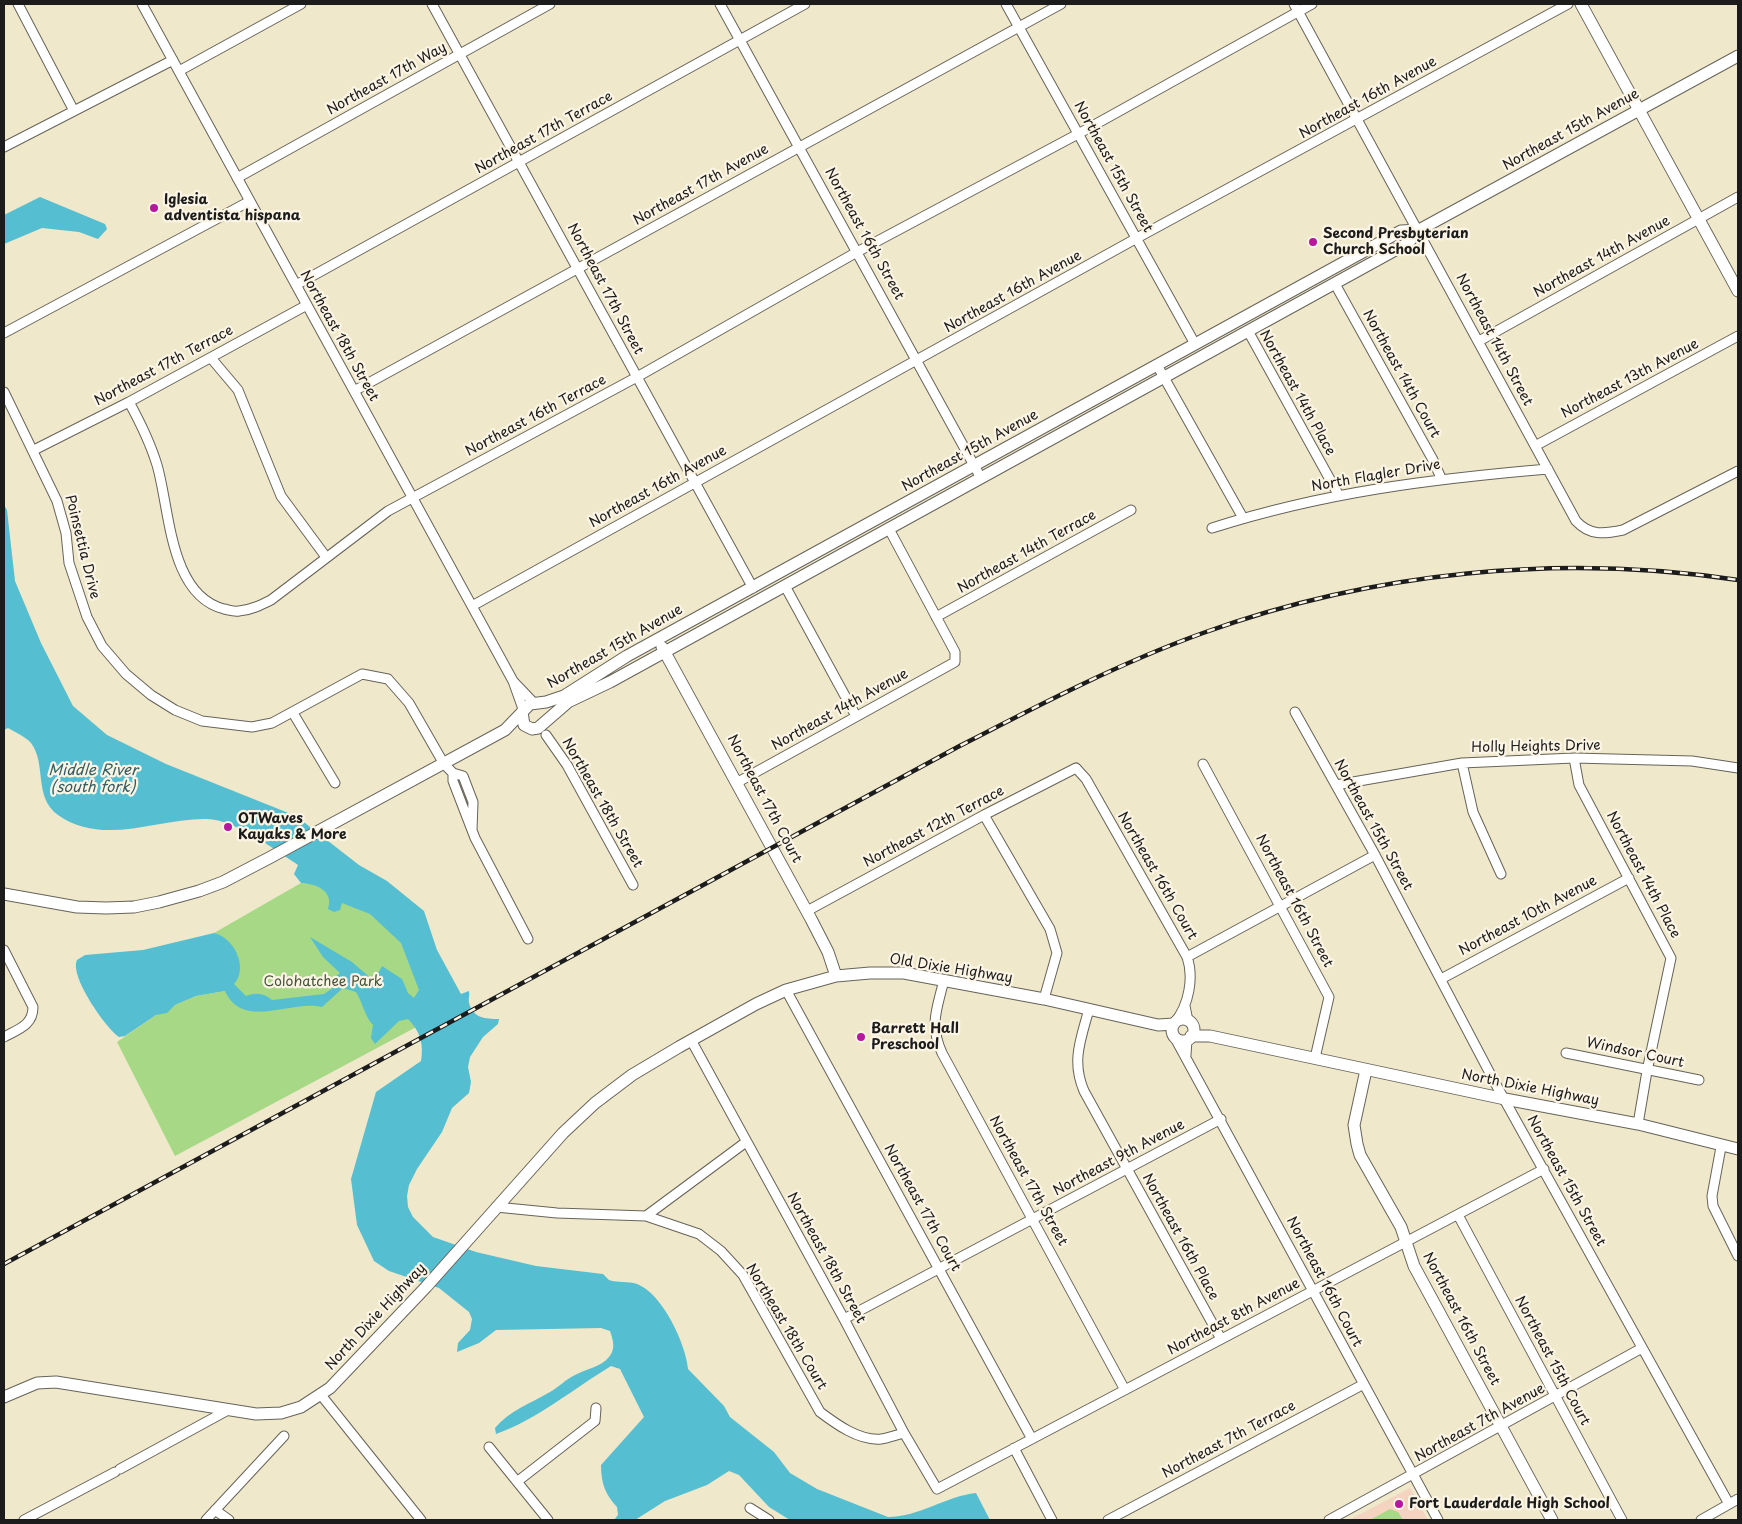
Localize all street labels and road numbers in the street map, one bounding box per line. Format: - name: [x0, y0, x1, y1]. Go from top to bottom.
- street label: Northeast 17th Way: [324, 39, 450, 119]
- street label: Northeast 16th Avenue: [1296, 53, 1440, 143]
- street label: Northeast 15th Avenue: [1500, 86, 1642, 174]
- street label: Northeast 17th Terrace: [472, 88, 616, 178]
- street label: Northeast 15th Street: [1070, 99, 1156, 235]
- street label: Northeast 17th Avenue: [630, 141, 772, 229]
- street label: Northeast 16th Street: [821, 165, 907, 303]
- street label: Northeast 14th Avenue: [1531, 212, 1673, 302]
- street label: Northeast 17th Street: [563, 221, 647, 357]
- street label: Northeast 16th Avenue: [941, 247, 1085, 337]
- street label: Northeast 18th Street: [296, 268, 382, 404]
- street label: Northeast 14th Street: [1452, 271, 1536, 409]
- street label: Northeast 14th Court: [1359, 307, 1443, 441]
- street label: Northeast 17th Terrace: [92, 322, 236, 410]
- street label: Northeast 14th Place: [1255, 327, 1339, 459]
- street label: Northeast 13th Avenue: [1558, 336, 1702, 422]
- street label: Northeast 16th Terrace: [463, 372, 609, 460]
- street label: Northeast 15th Avenue: [899, 407, 1041, 495]
- street label: Northeast 16th Avenue: [586, 442, 730, 532]
- street label: North Flagler Drive: [1310, 456, 1442, 496]
- street label: Poinsettia Drive: [61, 493, 103, 601]
- street label: Northeast 14th Terrace: [955, 507, 1099, 597]
- street label: Northeast 15th Avenue: [544, 601, 686, 693]
- street label: Northeast 14th Avenue: [769, 665, 911, 755]
- street label: Northeast 17th Court: [723, 732, 805, 866]
- street label: Northeast 18th Street: [558, 735, 646, 871]
- street label: Holly Heights Drive: [1471, 737, 1601, 757]
- street label: Northeast 15th Street: [1330, 757, 1416, 893]
- street label: Northeast 12th Terrace: [861, 783, 1007, 871]
- street label: Northeast 16th Court: [1114, 809, 1200, 943]
- street label: Northeast 14th Place: [1602, 809, 1684, 941]
- street label: Northeast 16th Street: [1252, 832, 1336, 970]
- street label: Northeast 10th Avenue: [1456, 872, 1600, 960]
- street label: Old Dixie Highway: [888, 951, 1014, 987]
- street label: Windsor Court: [1585, 1034, 1685, 1072]
- street label: North Dixie Highway: [1460, 1066, 1600, 1110]
- street label: Northeast 17th Street: [985, 1113, 1071, 1249]
- street label: Northeast 15th Street: [1523, 1113, 1609, 1249]
- street label: Northeast 9th Avenue: [1050, 1116, 1188, 1200]
- street label: Northeast 17th Court: [880, 1142, 964, 1274]
- street label: Northeast 16th Place: [1138, 1171, 1222, 1303]
- street label: Northeast 18th Street: [783, 1190, 869, 1326]
- street label: Northeast 16th Court: [1283, 1214, 1365, 1350]
- street label: Northeast 16th Street: [1419, 1250, 1503, 1388]
- street label: North Dixie Highway: [322, 1260, 430, 1374]
- street label: Northeast 18th Court: [742, 1261, 830, 1393]
- street label: Northeast 8th Avenue: [1165, 1275, 1303, 1359]
- street label: Northeast 15th Court: [1511, 1294, 1593, 1428]
- street label: Northeast 7th Avenue: [1412, 1380, 1548, 1466]
- street label: Northeast 7th Terrace: [1159, 1398, 1299, 1482]

